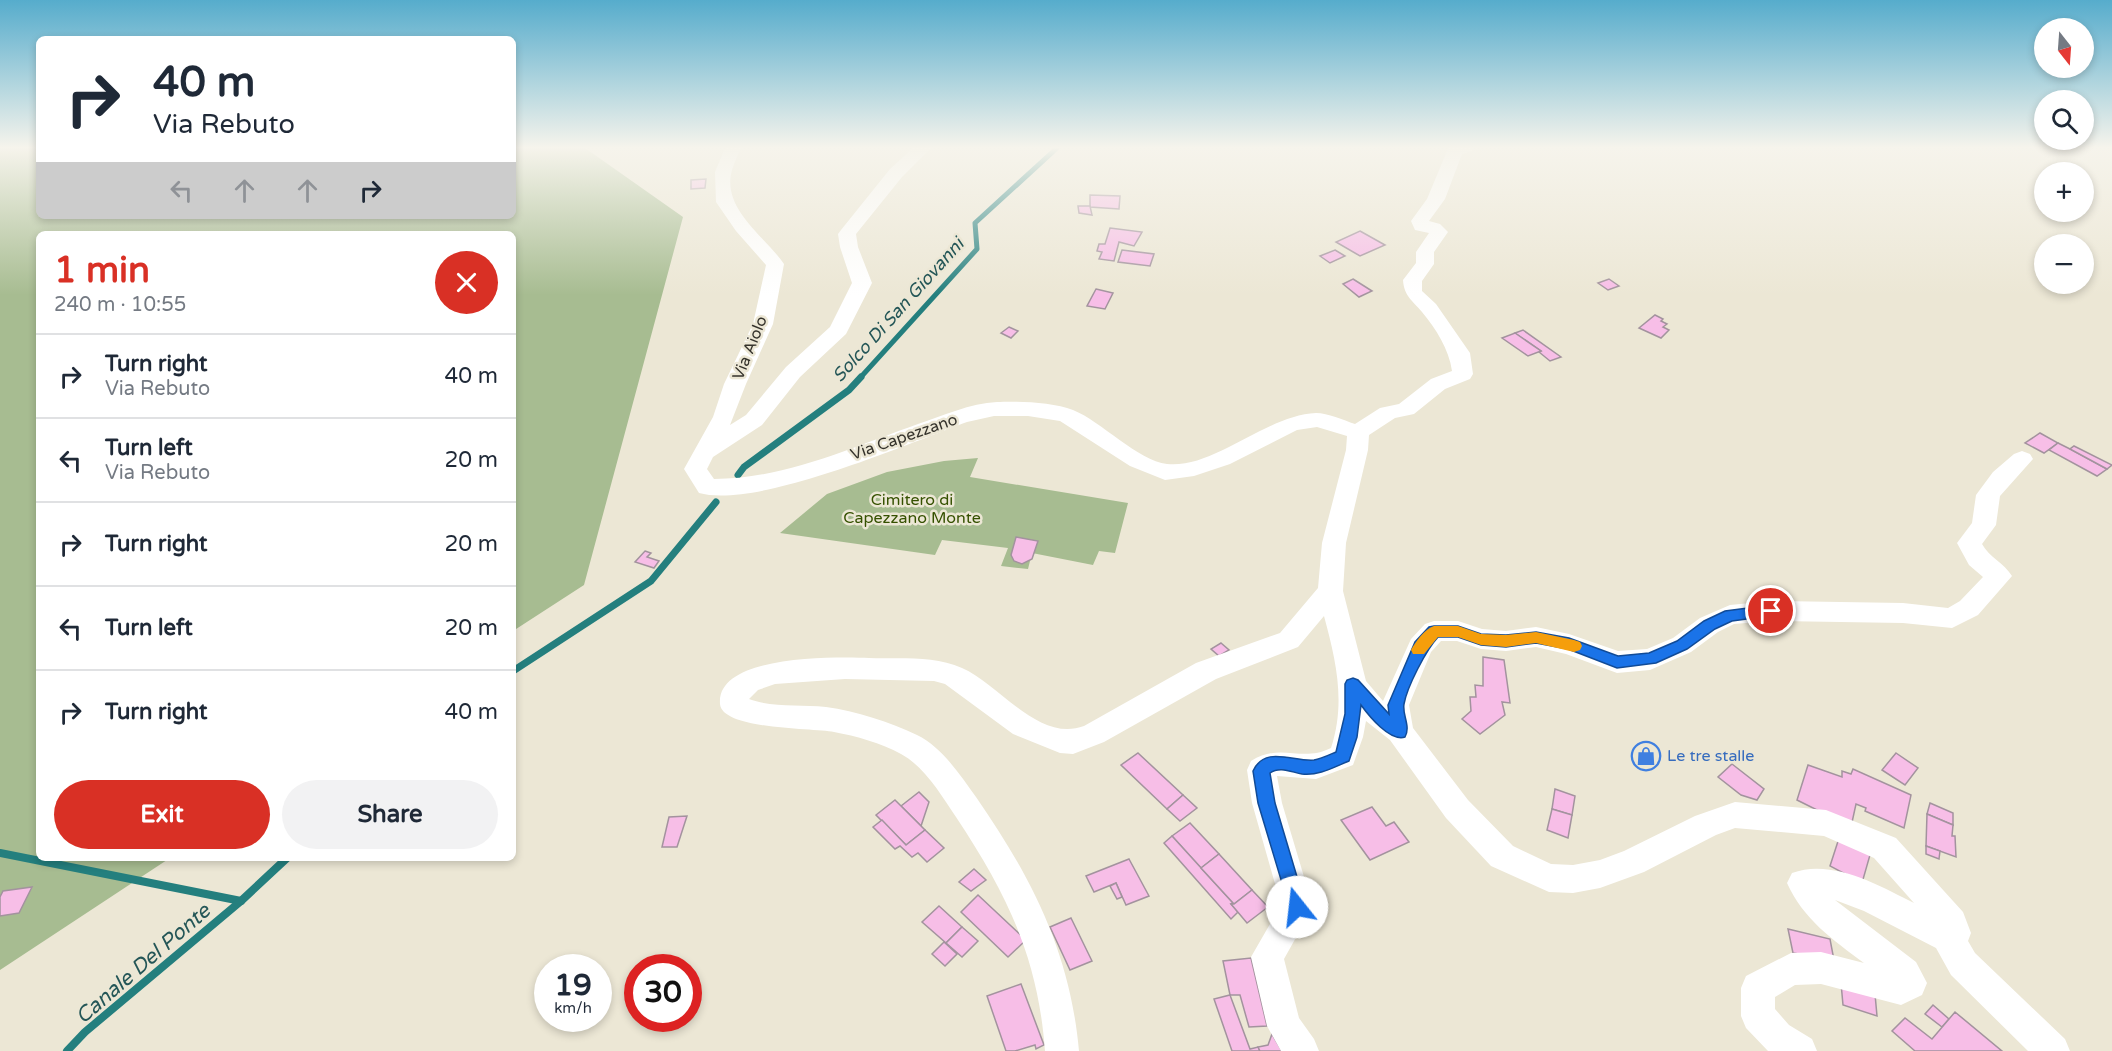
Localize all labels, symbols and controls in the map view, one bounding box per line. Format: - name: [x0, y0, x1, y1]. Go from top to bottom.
- north arrow: [2034, 18, 2094, 78]
- map controls: [2034, 18, 2094, 294]
- text: 40 m: [153, 57, 255, 108]
- icon: right: [54, 60, 132, 138]
- button: search: [2034, 90, 2094, 150]
- text: Via Rebuto: [153, 108, 295, 141]
- button: +: [2034, 162, 2094, 222]
- icon: left: [165, 174, 198, 207]
- icon: ahead: [228, 174, 261, 207]
- icon: ahead: [291, 174, 324, 207]
- icon: right: [354, 174, 387, 207]
- water label: Solco Di San Giovanni: [828, 232, 970, 386]
- button: −: [2034, 234, 2094, 294]
- text: 1 min: [54, 249, 150, 292]
- button: close: [435, 251, 498, 314]
- text: 240 m · 10:55: [54, 293, 186, 317]
- street label: Via Aiolo: [728, 313, 772, 383]
- text: Turn right: [105, 351, 207, 377]
- icon: right: [54, 360, 87, 393]
- text: 40 m: [444, 363, 498, 389]
- text: Via Rebuto: [105, 377, 210, 401]
- street label: Via Capezzano: [848, 409, 960, 465]
- text: Turn left: [105, 435, 193, 461]
- icon: left: [54, 444, 87, 477]
- text: 20 m: [444, 447, 498, 473]
- text: Via Rebuto: [105, 461, 210, 485]
- park label: Cimitero di Capezzano Monte: [843, 490, 981, 528]
- icon: right: [54, 528, 87, 561]
- text: Turn right: [105, 531, 207, 557]
- text: 20 m: [444, 531, 498, 557]
- pin: [1745, 585, 1796, 636]
- icon: arrive: [1754, 594, 1787, 627]
- icon: left: [54, 612, 87, 645]
- text: Turn left: [105, 615, 193, 641]
- text: 20 m: [444, 615, 498, 641]
- icon: right: [54, 696, 87, 729]
- text: Turn right: [105, 699, 207, 725]
- text: 40 m: [444, 699, 498, 725]
- shop icon: Le tre stalle: [1630, 740, 1662, 772]
- place label: Le tre stalle: [1667, 746, 1754, 766]
- button: Exit: [54, 780, 270, 849]
- button: Share: [282, 780, 498, 849]
- position arrow: [1265, 875, 1329, 939]
- water label: Canale Del Ponte: [70, 898, 216, 1029]
- speed limit sign: 30: [624, 954, 702, 1032]
- text: 19: [554, 967, 592, 1004]
- text: km/h: [554, 999, 592, 1017]

